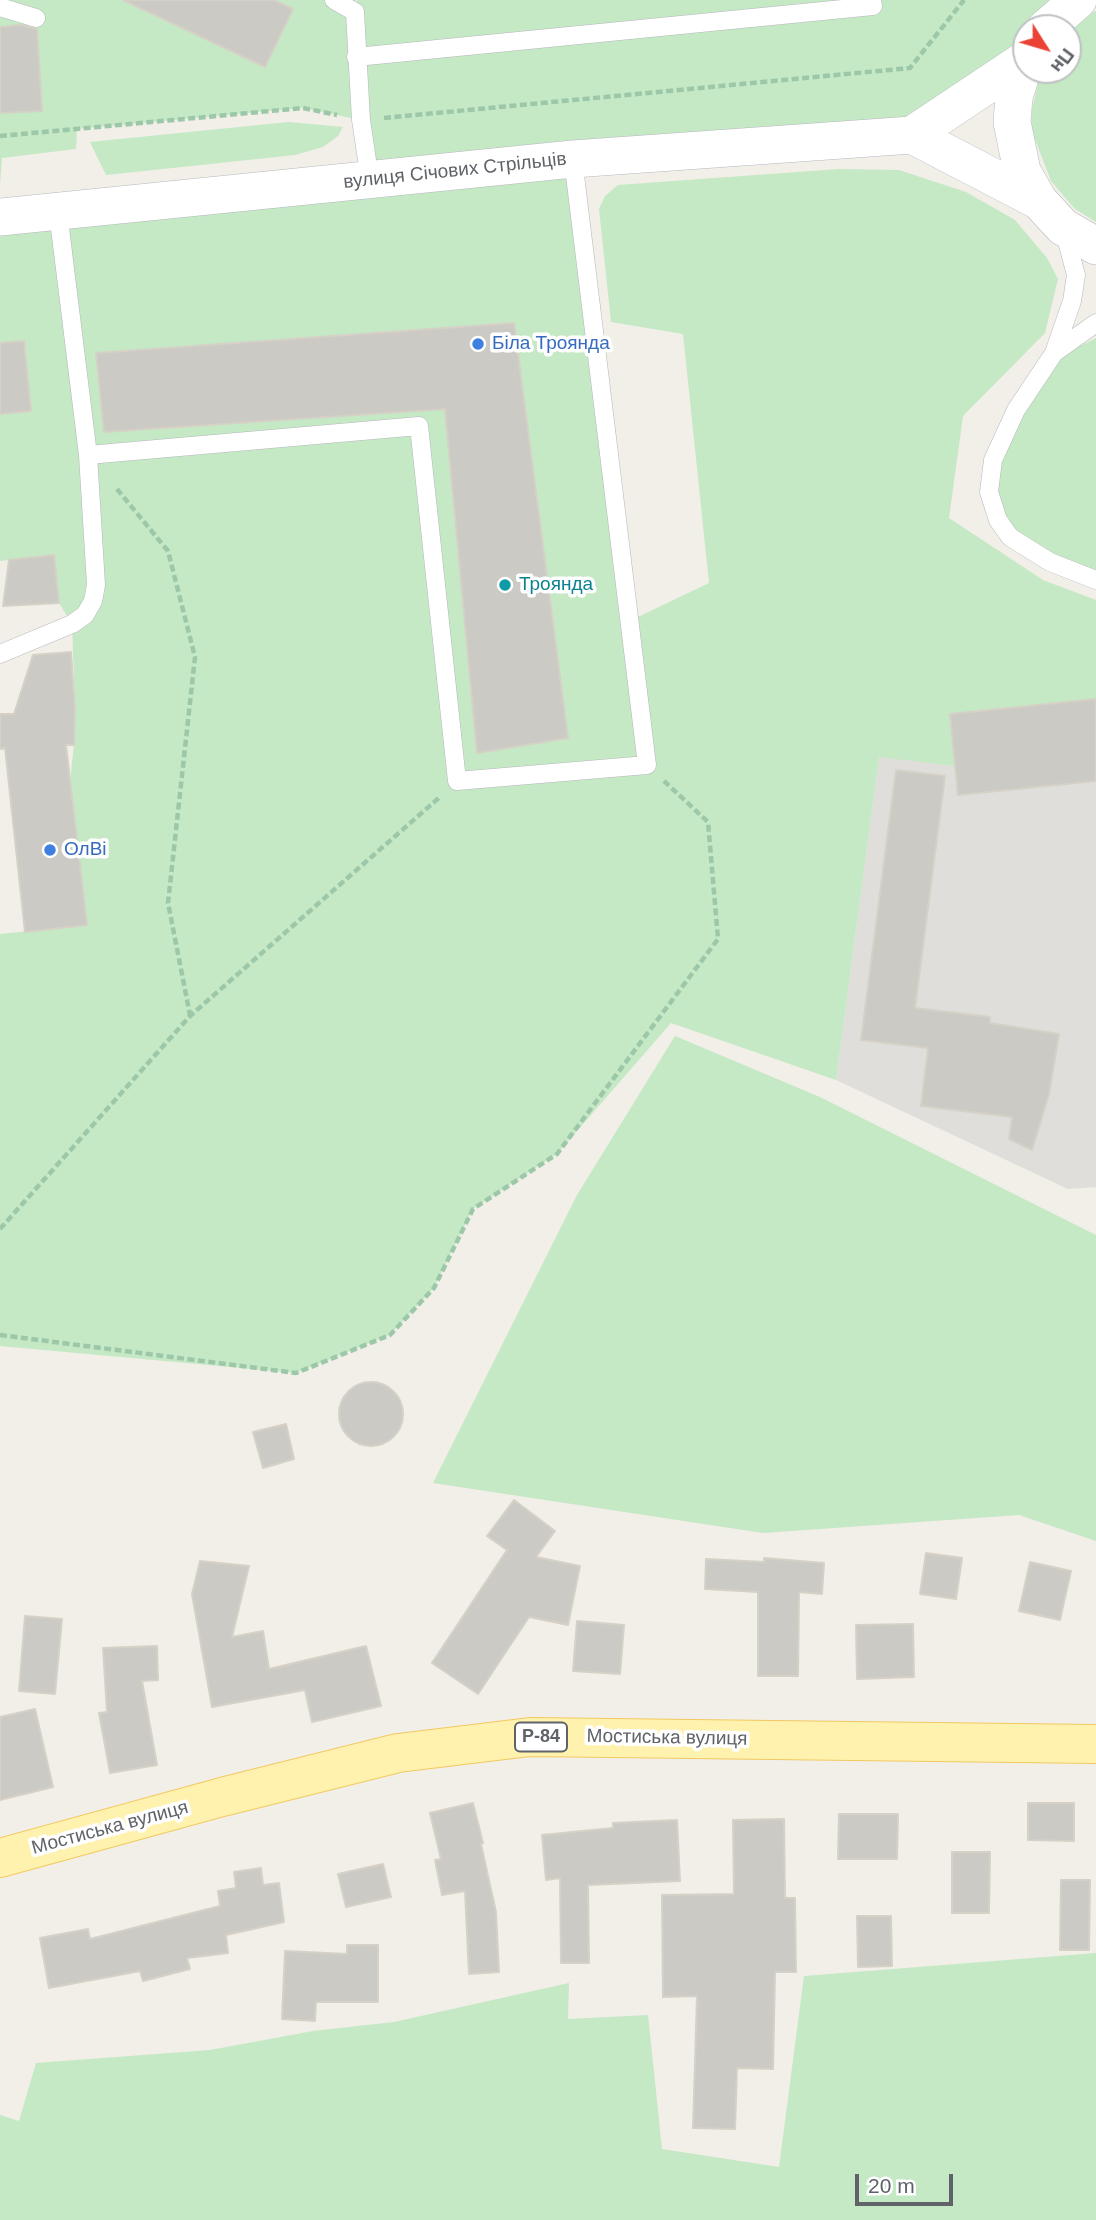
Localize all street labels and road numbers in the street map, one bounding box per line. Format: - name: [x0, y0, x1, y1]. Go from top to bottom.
- street label: вулиця Січових Стрільців: [342, 148, 568, 194]
- road number: Р-84: [515, 1722, 567, 1752]
- street label: Мостиська вулиця: [586, 1725, 748, 1751]
- street label: Мостиська вулиця: [29, 1796, 191, 1860]

